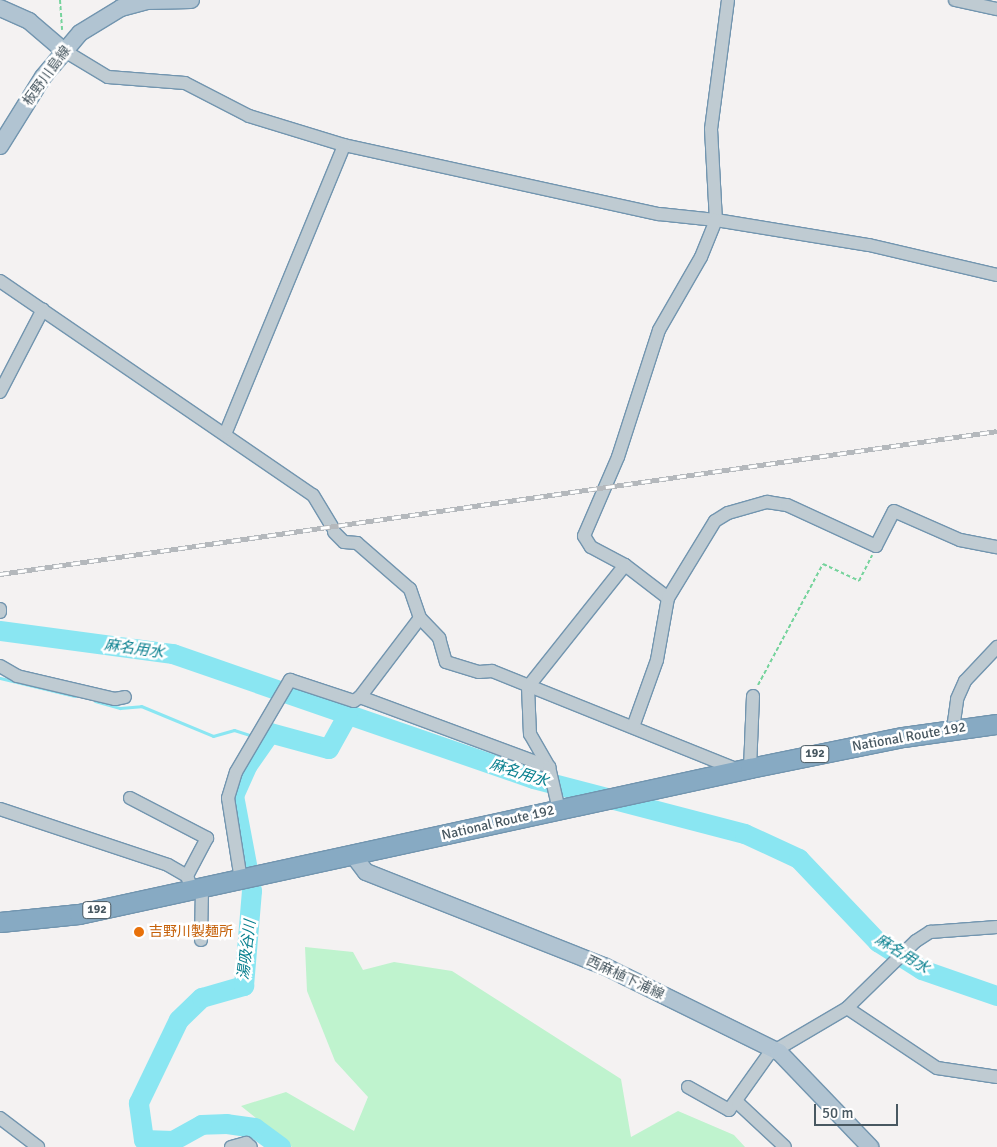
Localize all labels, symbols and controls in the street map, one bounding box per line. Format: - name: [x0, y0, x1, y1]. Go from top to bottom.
- street label: 板野川島線: [20, 43, 74, 109]
- water label: 麻名用水: [103, 636, 165, 662]
- street label: National Route 192: [851, 719, 967, 755]
- road number: 192: [800, 744, 830, 764]
- water label: 麻名用水: [488, 755, 550, 791]
- street label: National Route 192: [440, 802, 556, 844]
- road number: 192: [82, 900, 112, 920]
- water label: 湯吸谷川: [234, 919, 260, 981]
- place label: 吉野川製麺所: [149, 924, 233, 940]
- marker: 吉野川製麺所: [133, 926, 145, 938]
- water label: 麻名用水: [872, 930, 932, 978]
- street label: 西麻植下浦線: [583, 953, 667, 1003]
- scale bar: [817, 1094, 901, 1126]
- text: 50 m: [822, 1104, 853, 1122]

